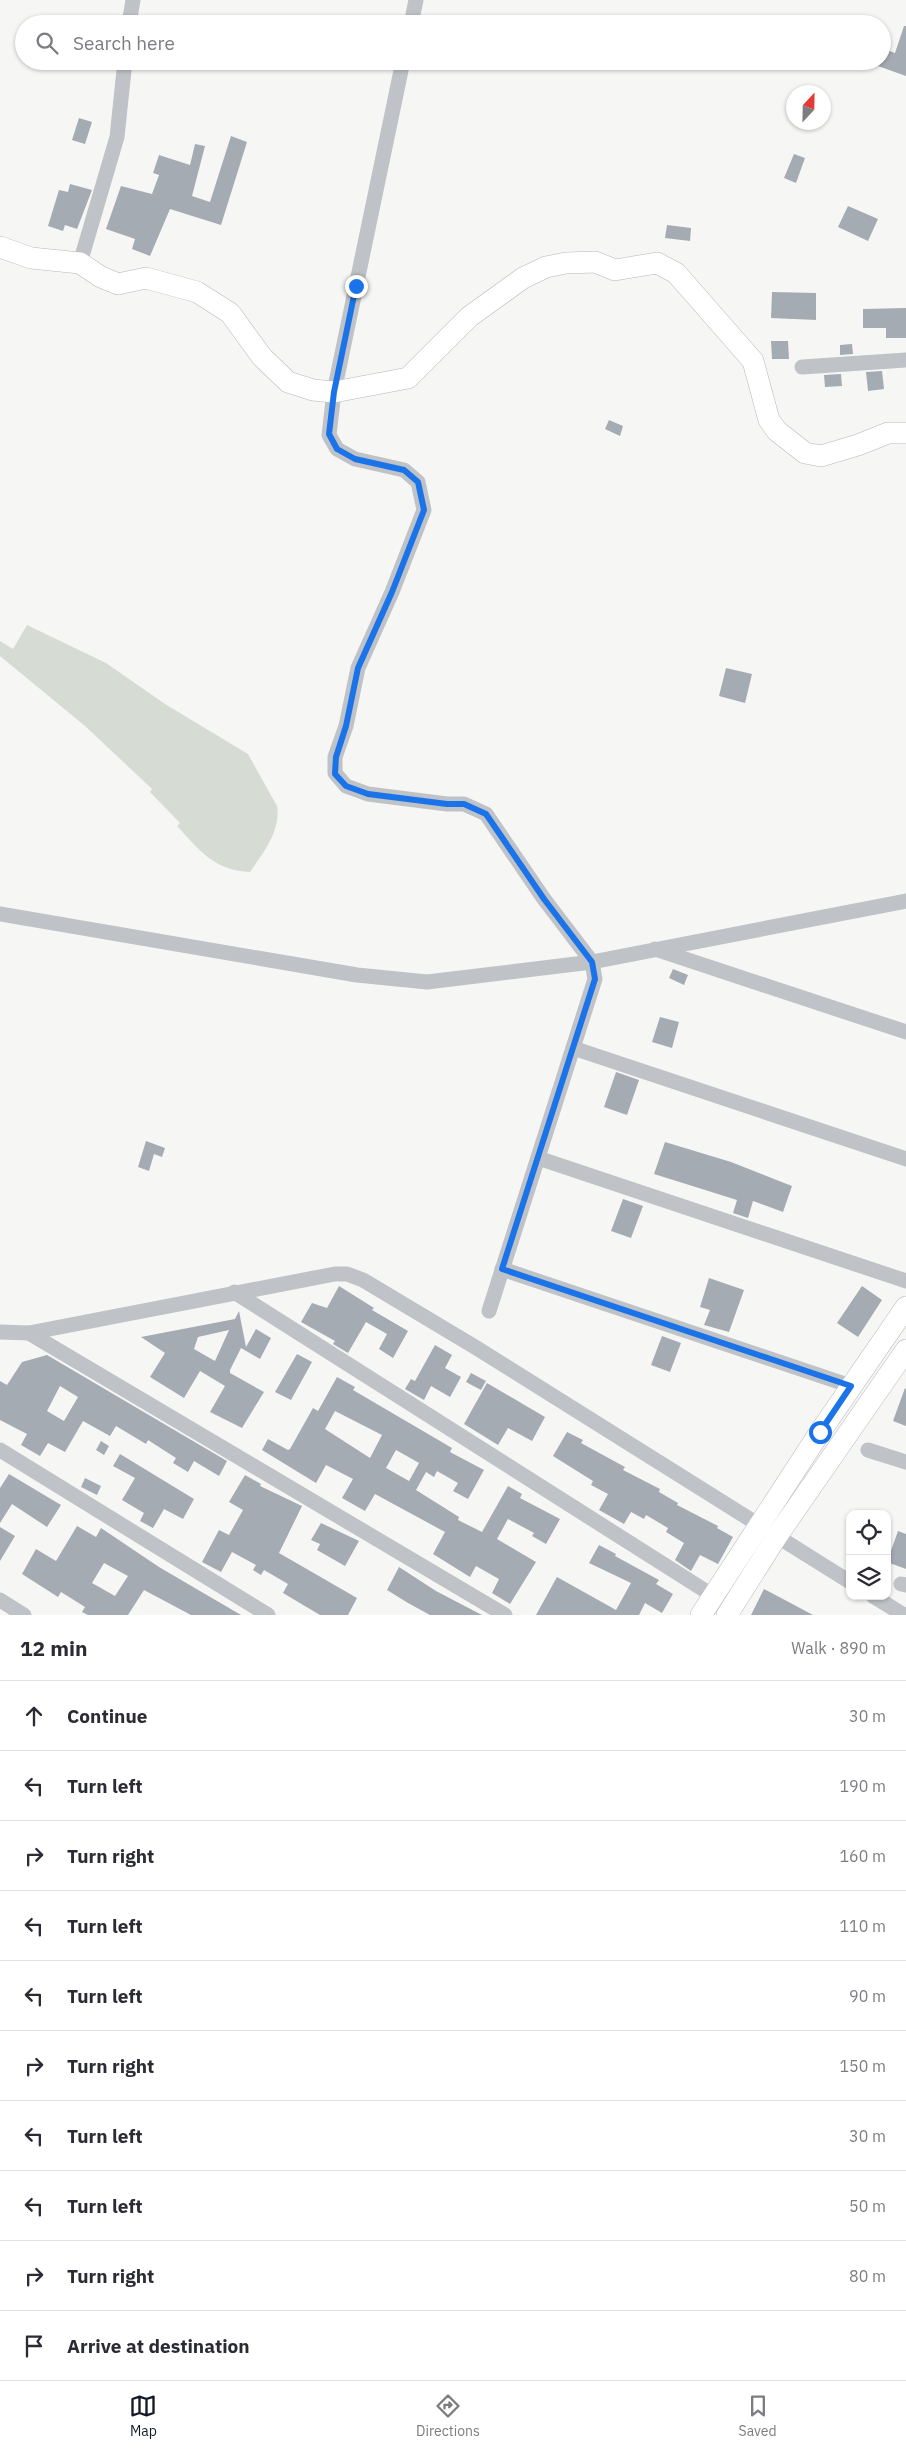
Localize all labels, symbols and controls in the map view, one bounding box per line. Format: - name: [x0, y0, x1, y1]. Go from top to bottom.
- search box: [15, 15, 891, 70]
- icon: search: [33, 29, 61, 57]
- text: Search here: [73, 31, 175, 55]
- north arrow: [786, 85, 831, 130]
- route end: [345, 275, 368, 298]
- route start: [809, 1421, 832, 1444]
- map controls: [846, 1510, 891, 1600]
- button: locate: [846, 1510, 891, 1555]
- button: layers: [846, 1555, 891, 1600]
- text: 12 min: [20, 1634, 87, 1662]
- text: Walk · 890 m: [791, 1638, 886, 1658]
- icon: ahead: [20, 1702, 48, 1730]
- text: Continue: [67, 1704, 147, 1728]
- text: 30 m: [849, 1706, 886, 1726]
- icon: left: [20, 1772, 48, 1800]
- text: Turn left: [67, 1774, 143, 1798]
- text: 190 m: [839, 1776, 886, 1796]
- icon: right: [20, 1842, 48, 1870]
- text: Turn right: [67, 1844, 154, 1868]
- text: 160 m: [839, 1846, 886, 1866]
- icon: left: [20, 1912, 48, 1940]
- text: Turn left: [67, 1914, 143, 1938]
- text: 110 m: [839, 1916, 886, 1936]
- icon: left: [20, 1982, 48, 2010]
- text: Turn left: [67, 1984, 143, 2008]
- text: 90 m: [849, 1986, 886, 2006]
- icon: right: [20, 2052, 48, 2080]
- text: Turn right: [67, 2054, 154, 2078]
- text: 150 m: [839, 2056, 886, 2076]
- icon: left: [20, 2122, 48, 2150]
- text: Turn left: [67, 2124, 143, 2148]
- text: 30 m: [849, 2126, 886, 2146]
- icon: left: [20, 2192, 48, 2220]
- text: Turn left: [67, 2194, 143, 2218]
- text: 50 m: [849, 2196, 886, 2216]
- icon: right: [20, 2262, 48, 2290]
- text: Turn right: [67, 2264, 154, 2288]
- text: 80 m: [849, 2266, 886, 2286]
- icon: arrive: [20, 2332, 48, 2360]
- text: Arrive at destination: [67, 2334, 250, 2358]
- tab: Map: [129, 2392, 157, 2440]
- tab: Directions: [416, 2392, 480, 2440]
- tab: Saved: [739, 2392, 777, 2440]

